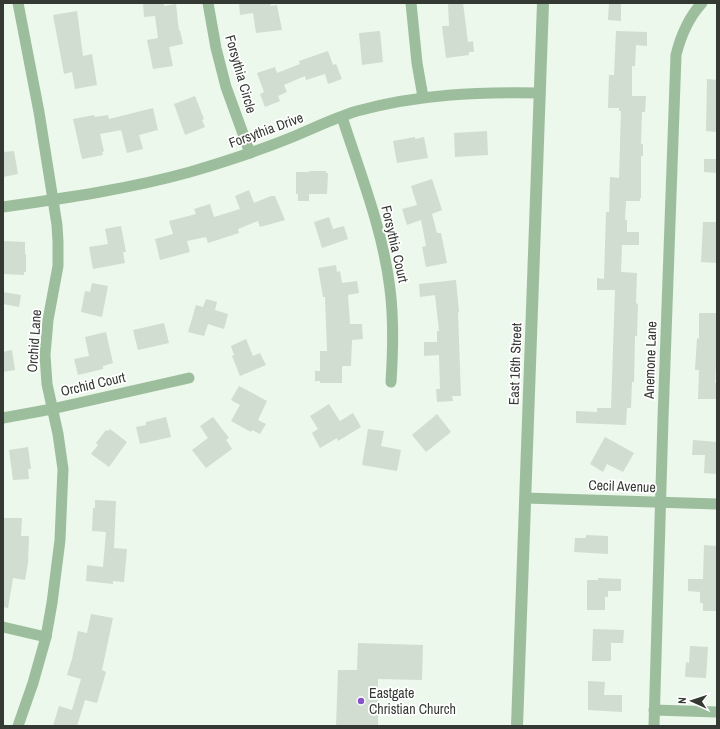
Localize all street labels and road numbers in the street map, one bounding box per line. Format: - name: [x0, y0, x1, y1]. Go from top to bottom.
- street label: Forsythia Circle: [221, 33, 261, 115]
- street label: Forsythia Drive: [226, 108, 306, 152]
- street label: Forsythia Court: [377, 204, 413, 284]
- street label: Orchid Lane: [23, 309, 45, 373]
- street label: Anemone Lane: [640, 321, 660, 400]
- street label: East 16th Street: [505, 323, 525, 405]
- street label: Orchid Court: [59, 368, 127, 400]
- street label: Cecil Avenue: [588, 476, 656, 496]

